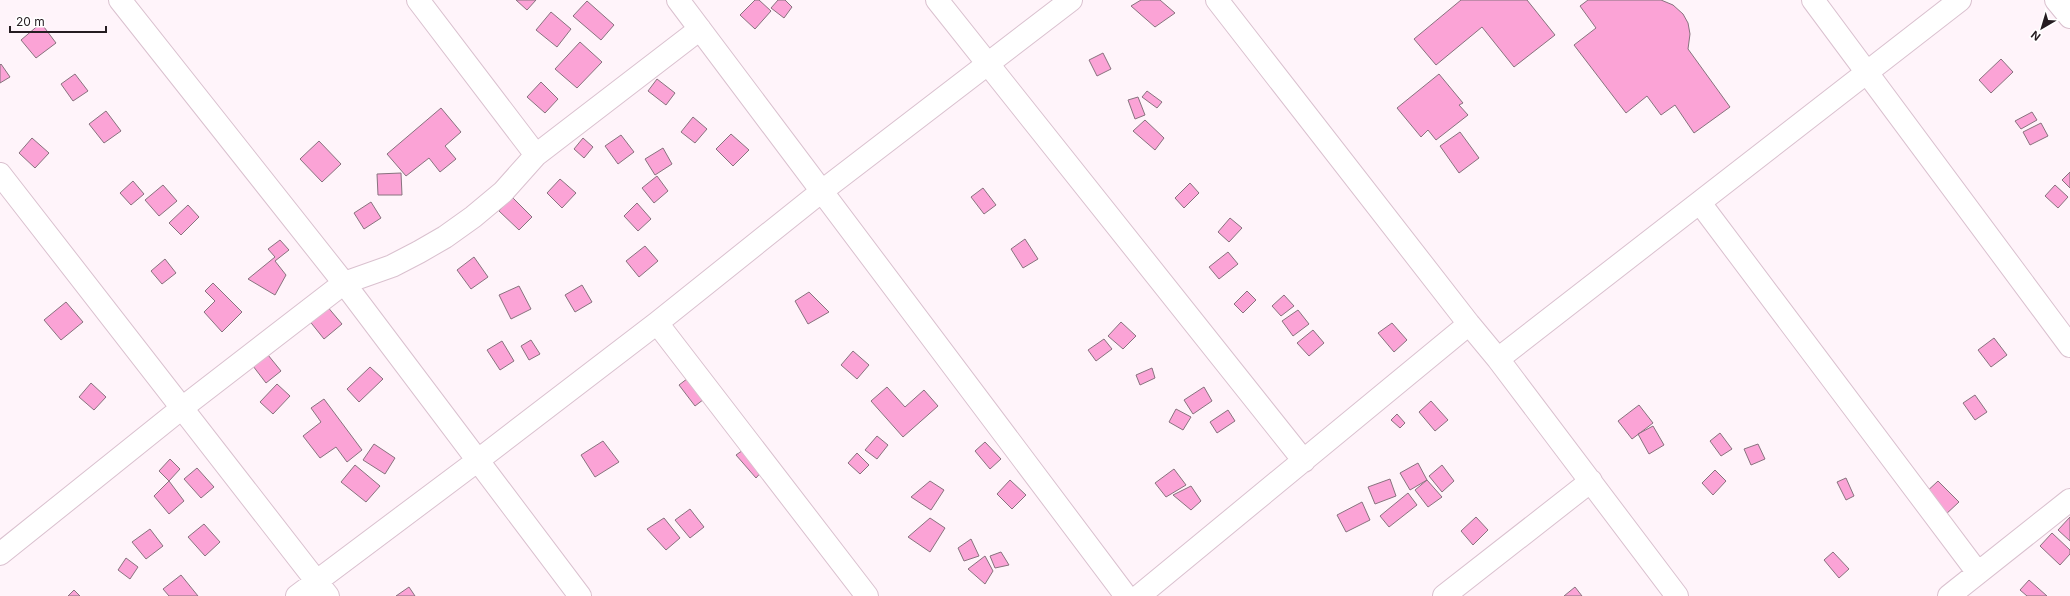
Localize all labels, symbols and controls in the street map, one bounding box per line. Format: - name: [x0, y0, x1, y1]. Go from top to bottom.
- scale bar: [10, 8, 106, 34]
- north arrow: [2022, 8, 2062, 48]
- text: 20 m: [16, 14, 45, 29]
- text: N: [2028, 28, 2043, 44]

